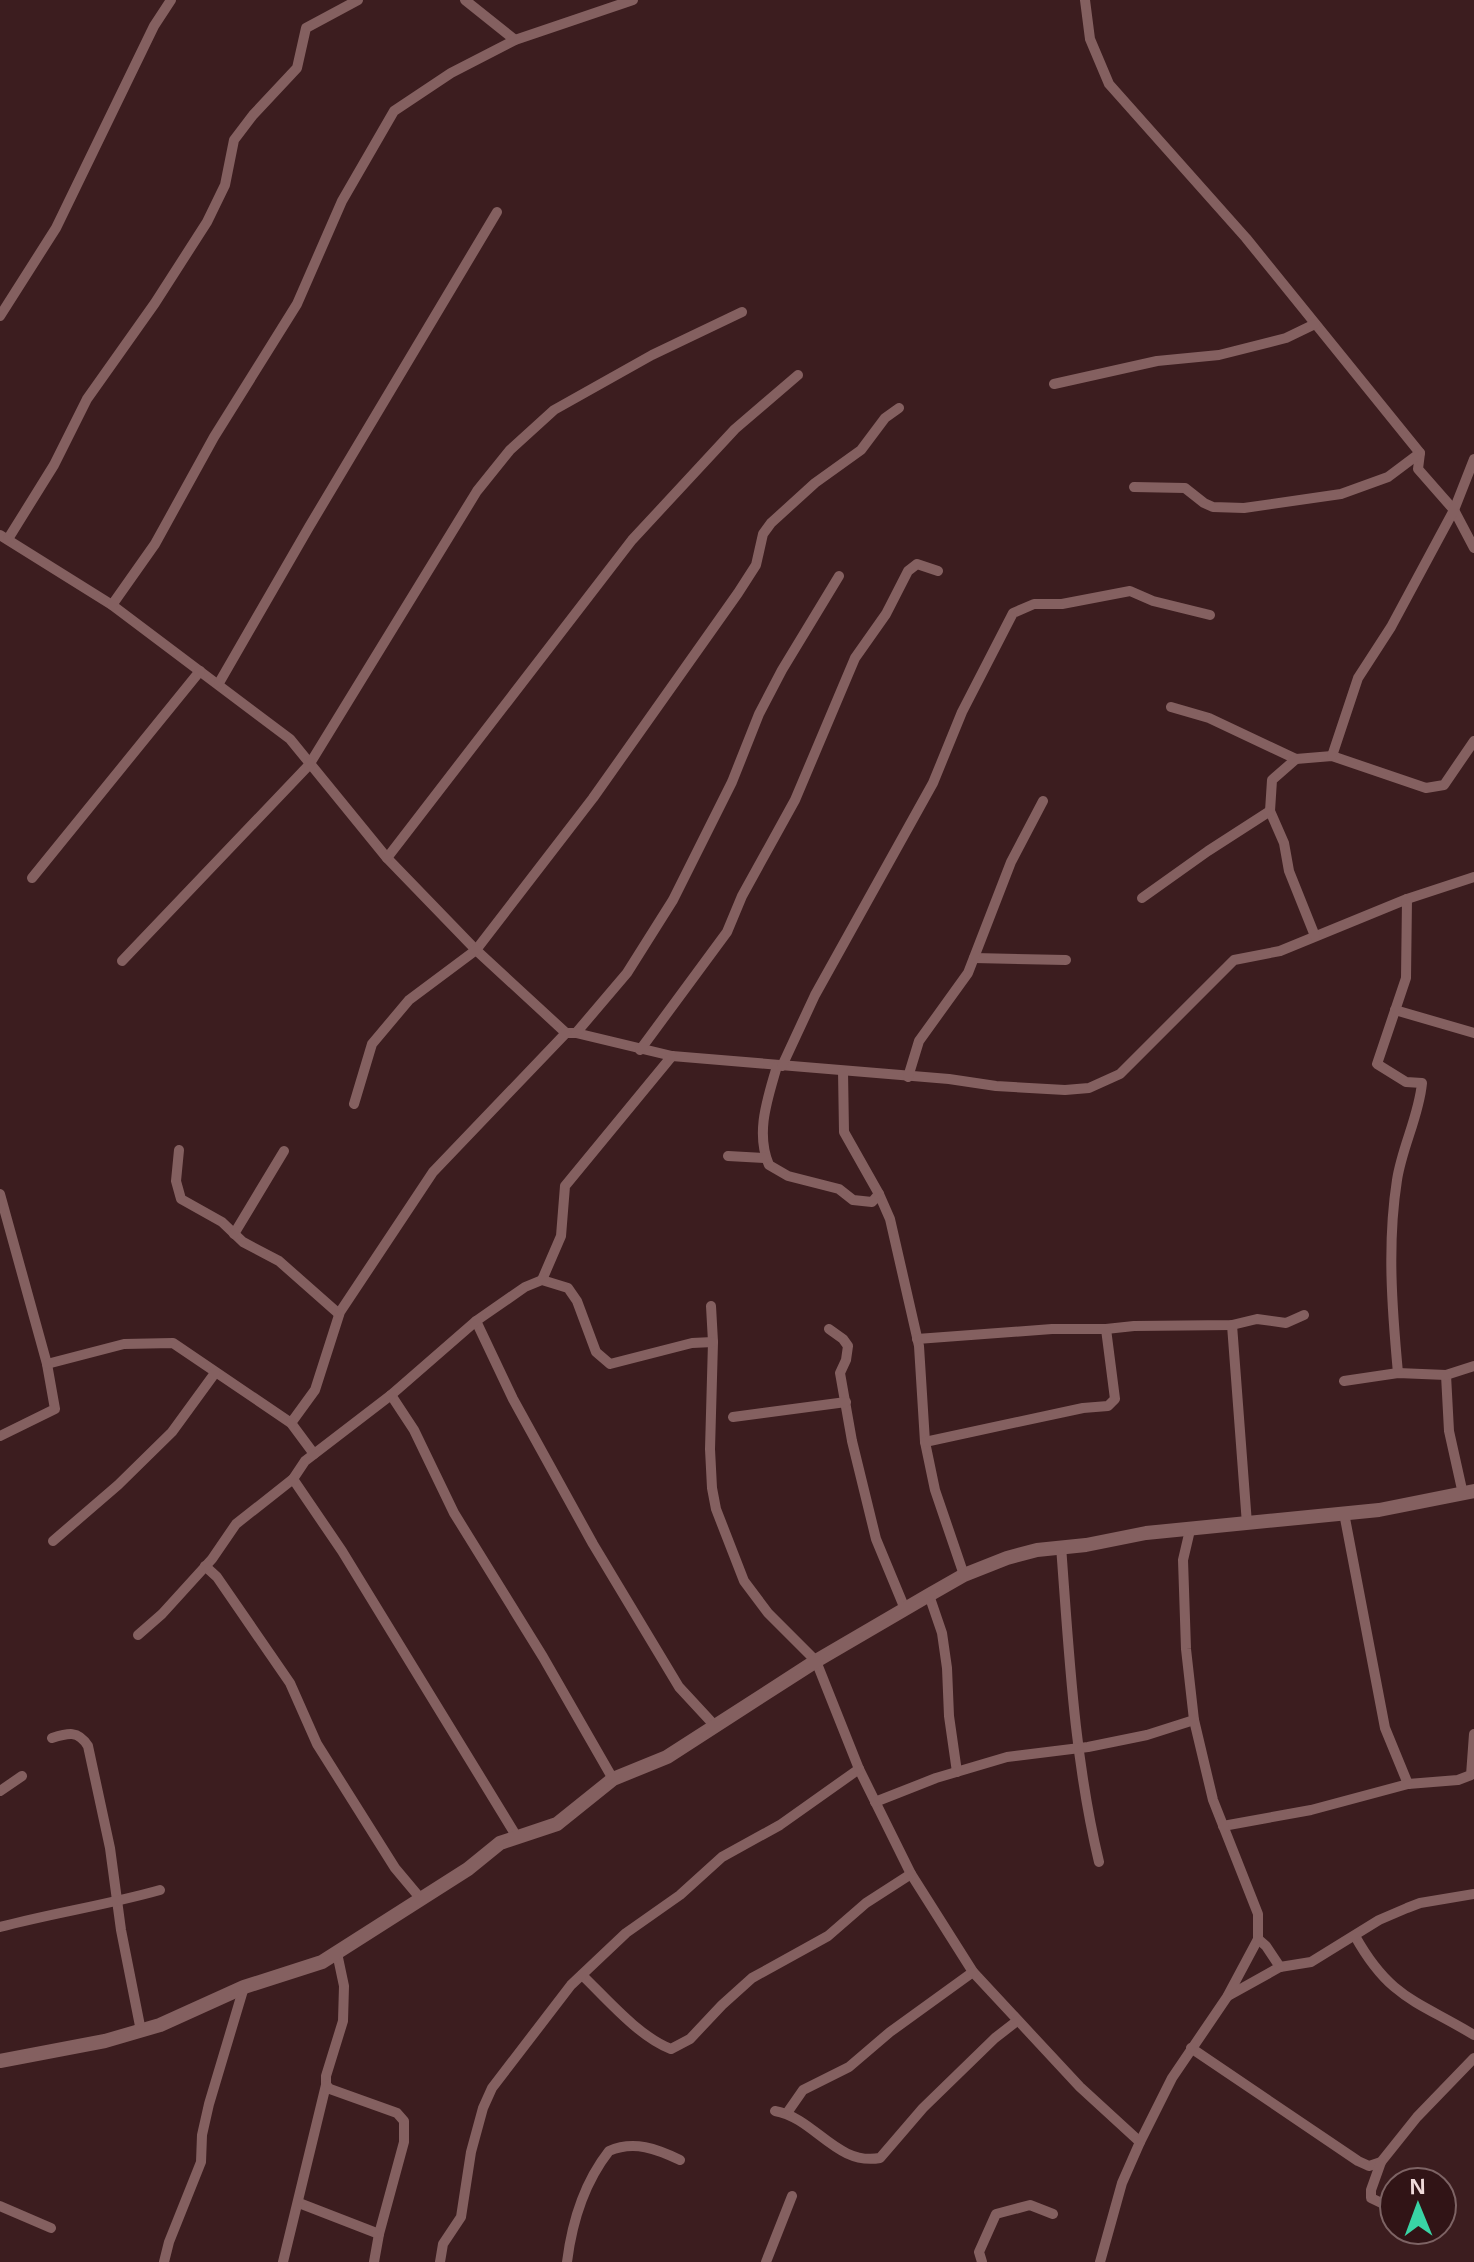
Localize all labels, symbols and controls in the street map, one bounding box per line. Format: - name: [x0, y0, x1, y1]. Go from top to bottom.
- north arrow: [1378, 2166, 1458, 2246]
- text: N: [1409, 2174, 1426, 2199]

